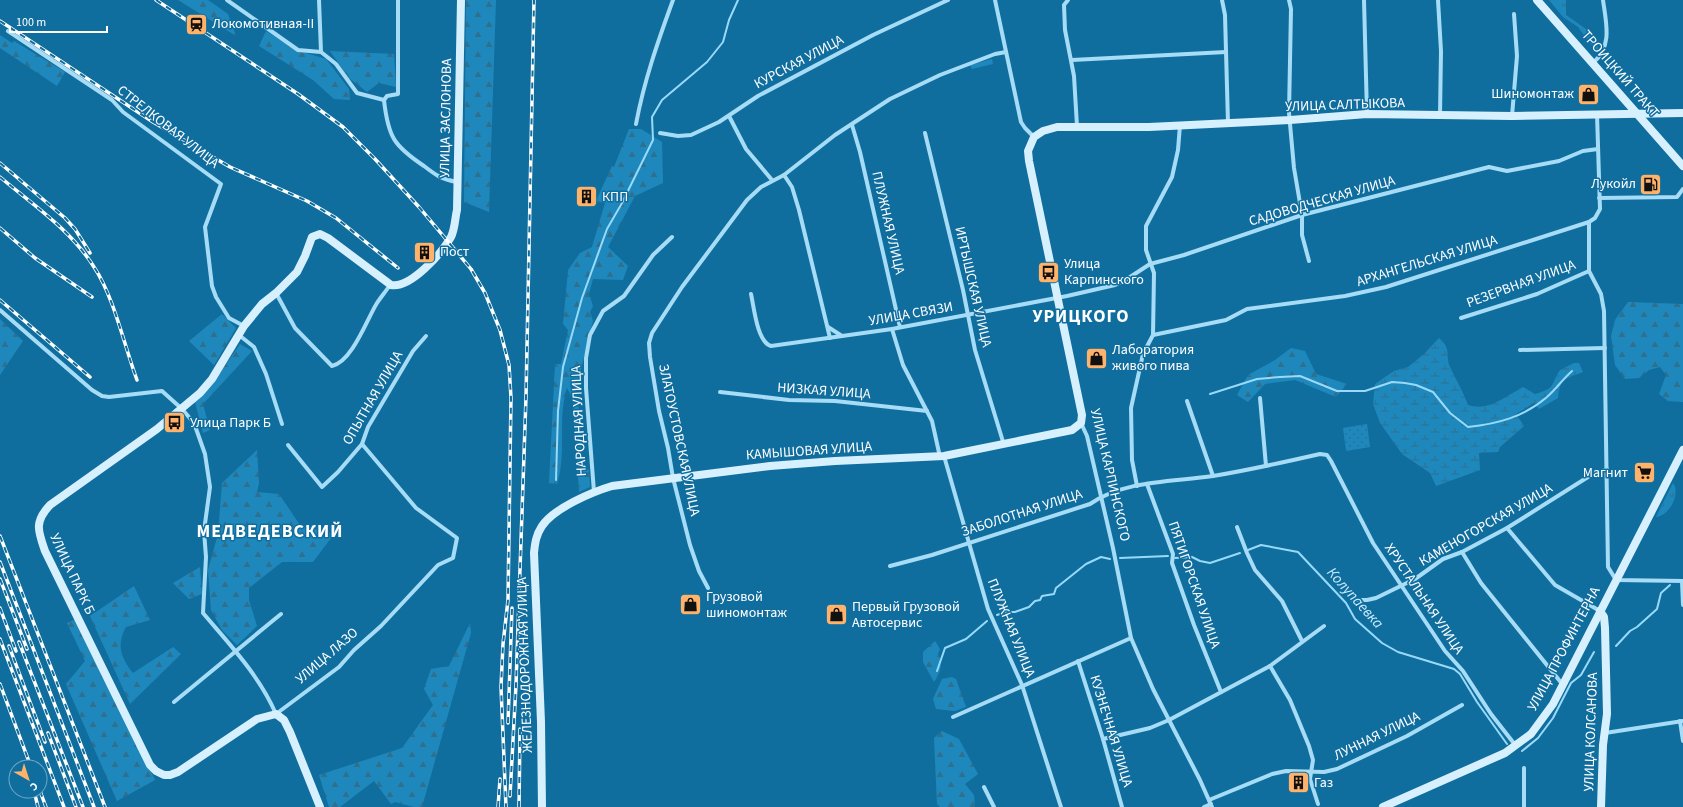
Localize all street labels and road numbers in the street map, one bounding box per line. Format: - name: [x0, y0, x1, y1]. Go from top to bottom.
- street label: ТРОИЦКИЙ ТРАКТ: [1576, 26, 1664, 122]
- street label: КУРСКАЯ УЛИЦА: [751, 30, 848, 94]
- street label: УЛИЦА ЗАСЛОНОВА: [435, 58, 457, 178]
- street label: СТРЕЛКОВАЯ УЛИЦА: [113, 81, 223, 173]
- street label: УЛИЦА САЛТЫКОВА: [1285, 93, 1406, 117]
- street label: ПЛУЖНАЯ УЛИЦА: [866, 169, 910, 277]
- street label: САДОВОДЧЕСКАЯ УЛИЦА: [1247, 170, 1398, 231]
- street label: ИРТЫШСКАЯ УЛИЦА: [949, 225, 997, 350]
- street label: АРХАНГЕЛЬСКАЯ УЛИЦА: [1354, 230, 1500, 292]
- street label: РЕЗЕРВНАЯ УЛИЦА: [1464, 255, 1579, 313]
- street label: УЛИЦА СВЯЗИ: [867, 297, 955, 331]
- street label: ОПЫТНАЯ УЛИЦА: [338, 347, 408, 449]
- street label: ЗЛАТОУСТОВСКАЯ УЛИЦА: [653, 362, 705, 518]
- street label: НАРОДНАЯ УЛИЦА: [566, 365, 592, 477]
- street label: НИЗКАЯ УЛИЦА: [777, 378, 872, 404]
- street label: УЛИЦА КАРПИНСКОГО: [1085, 407, 1135, 543]
- street label: КАМЫШОВАЯ УЛИЦА: [745, 437, 873, 465]
- street label: КАМЕНОГОРСКАЯ УЛИЦА: [1416, 478, 1557, 571]
- street label: ЗАБОЛОТНАЯ УЛИЦА: [959, 484, 1086, 542]
- street label: ПЯТИГОРСКАЯ УЛИЦА: [1163, 519, 1225, 652]
- street label: УЛИЦА ПАРК Б: [44, 530, 100, 618]
- street label: ХРУСТАЛЬНАЯ УЛИЦА: [1379, 539, 1469, 659]
- street label: ПЛУЖНАЯ УЛИЦА: [982, 575, 1040, 681]
- street label: ЖЕЛЕЗНОДОРОЖНАЯ УЛИЦА: [512, 576, 538, 753]
- street label: УЛИЦА ПРОФИНТЕРНА: [1523, 583, 1605, 715]
- street label: УЛИЦА ЛАЗО: [291, 623, 363, 689]
- street label: УЛИЦА КОЛСАНОВА: [1579, 672, 1603, 792]
- street label: КУЗНЕЧНАЯ УЛИЦА: [1084, 673, 1138, 790]
- street label: ЛУННАЯ УЛИЦА: [1330, 706, 1424, 766]

